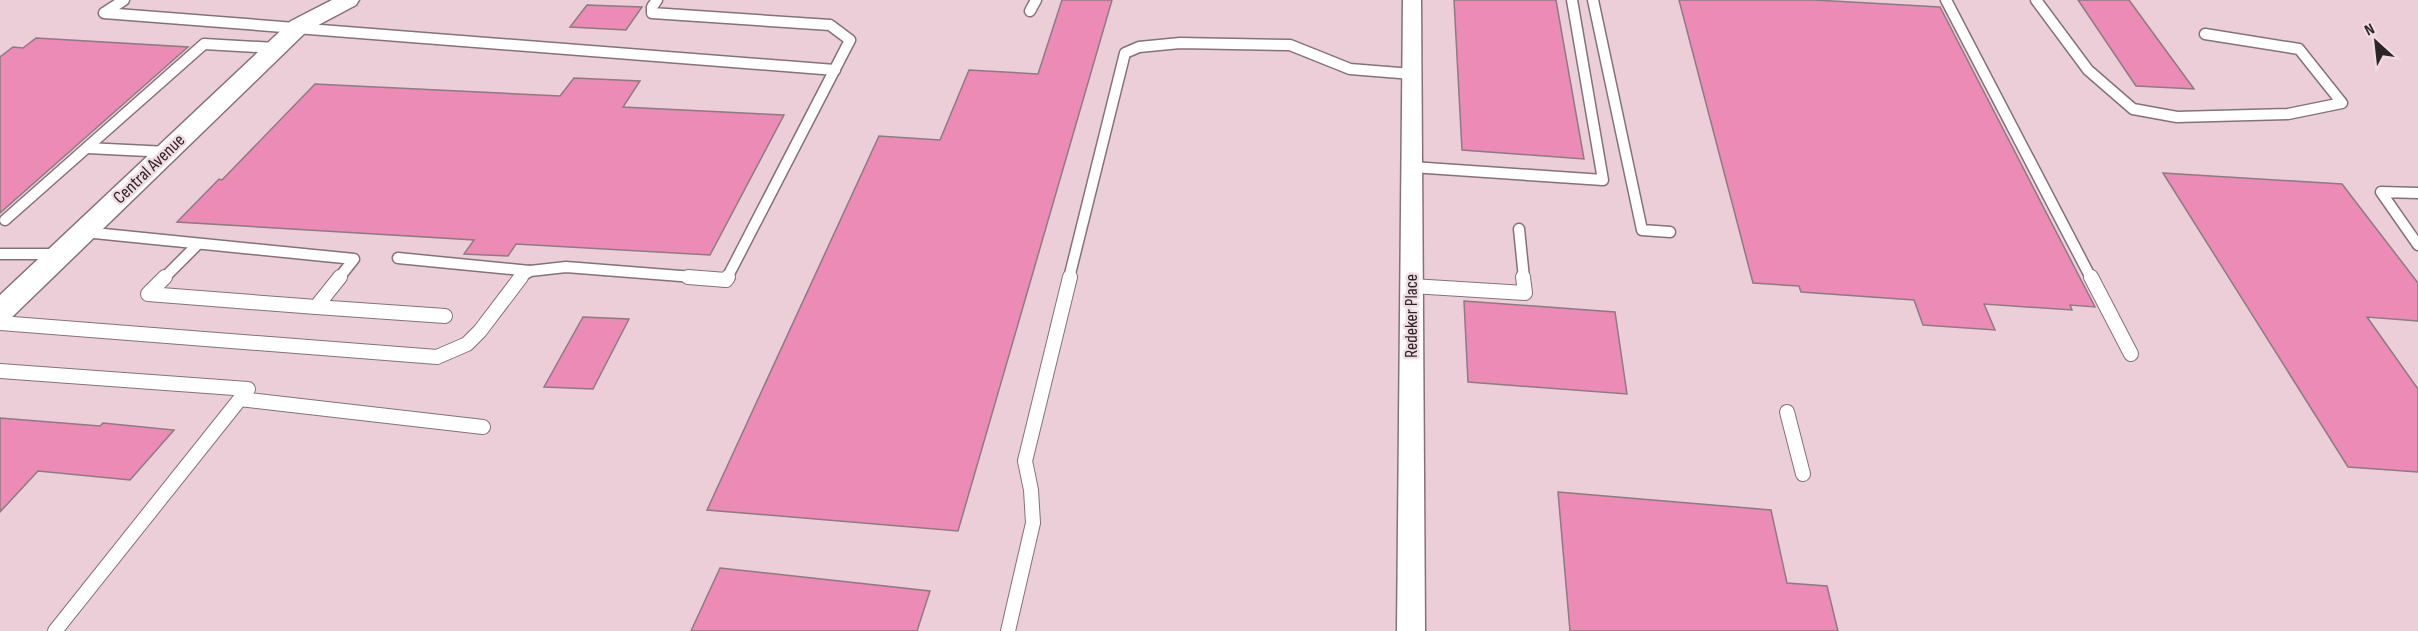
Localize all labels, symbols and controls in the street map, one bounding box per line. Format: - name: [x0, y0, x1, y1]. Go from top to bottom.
- north arrow: [2346, 12, 2406, 72]
- text: N: [2362, 20, 2378, 40]
- street label: Central Avenue: [109, 130, 189, 208]
- street label: Redeker Place: [1401, 274, 1422, 358]

